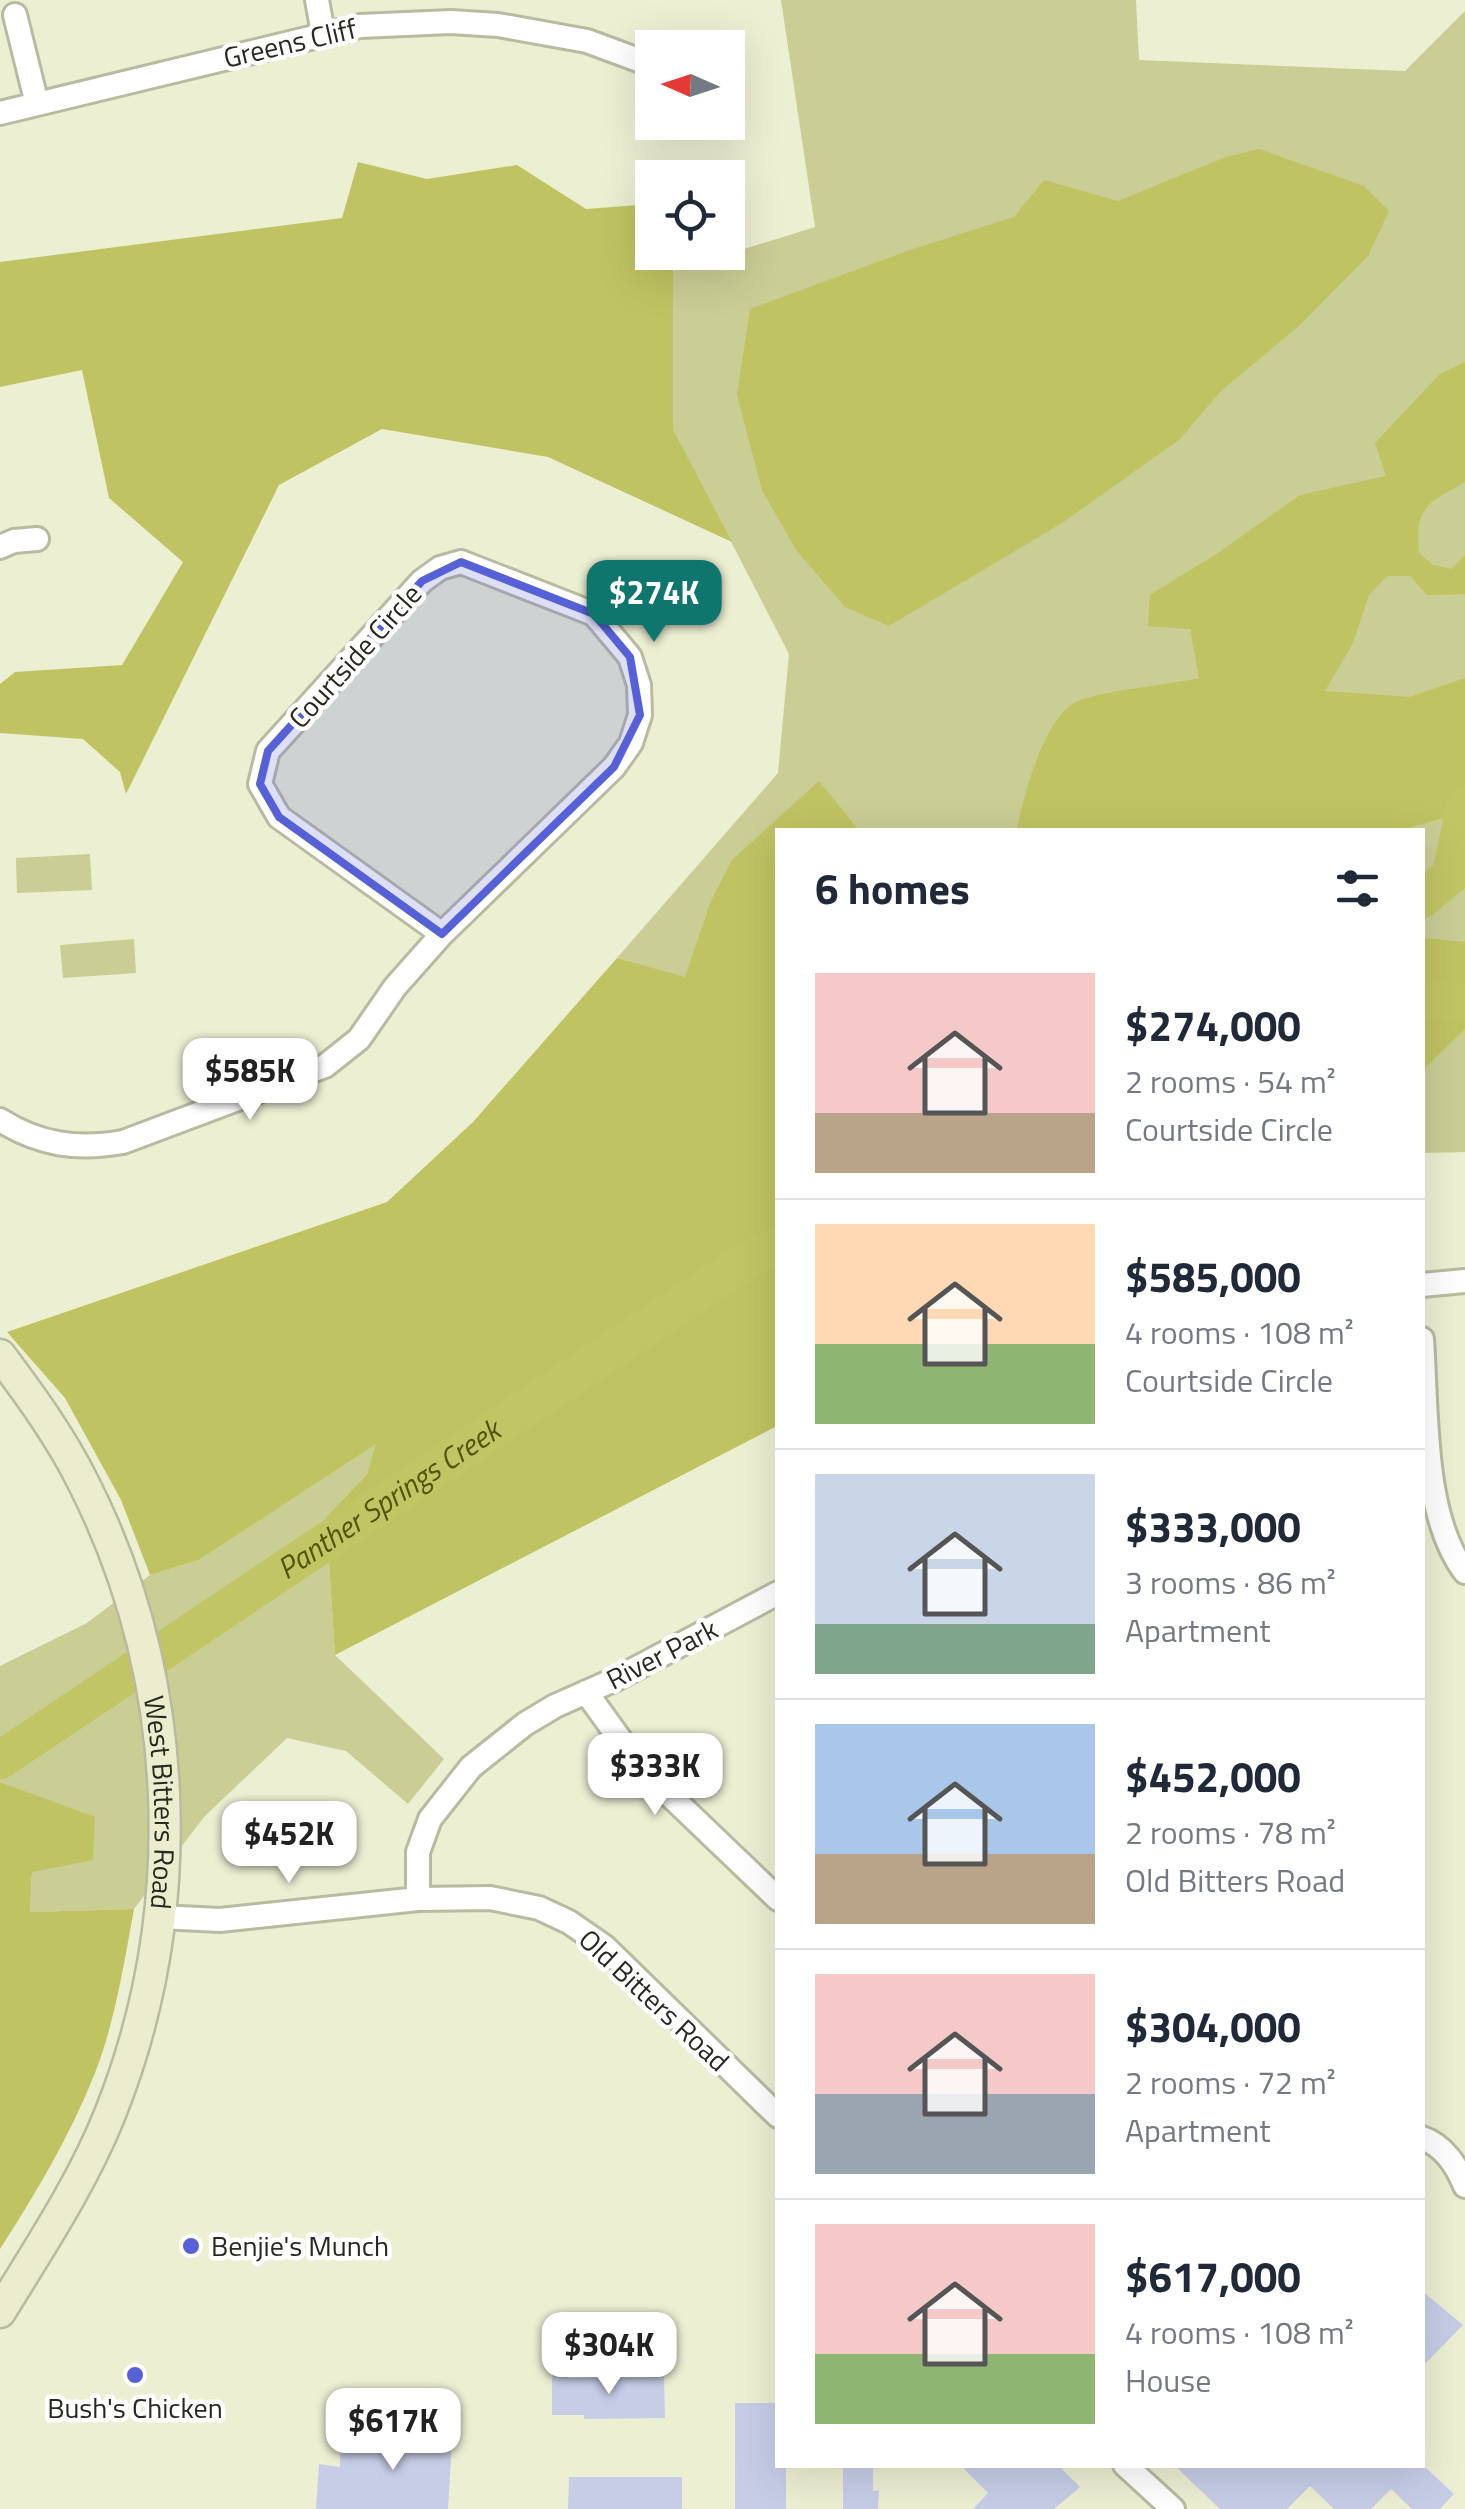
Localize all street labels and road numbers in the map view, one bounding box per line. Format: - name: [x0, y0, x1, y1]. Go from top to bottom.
- street label: Greens Cliff: [219, 6, 361, 79]
- street label: Courtside Circle: [278, 574, 431, 738]
- street label: River Park: [598, 1607, 725, 1700]
- street label: West Bitters Road: [133, 1692, 187, 1911]
- street label: Old Bitters Road: [569, 1918, 739, 2081]

